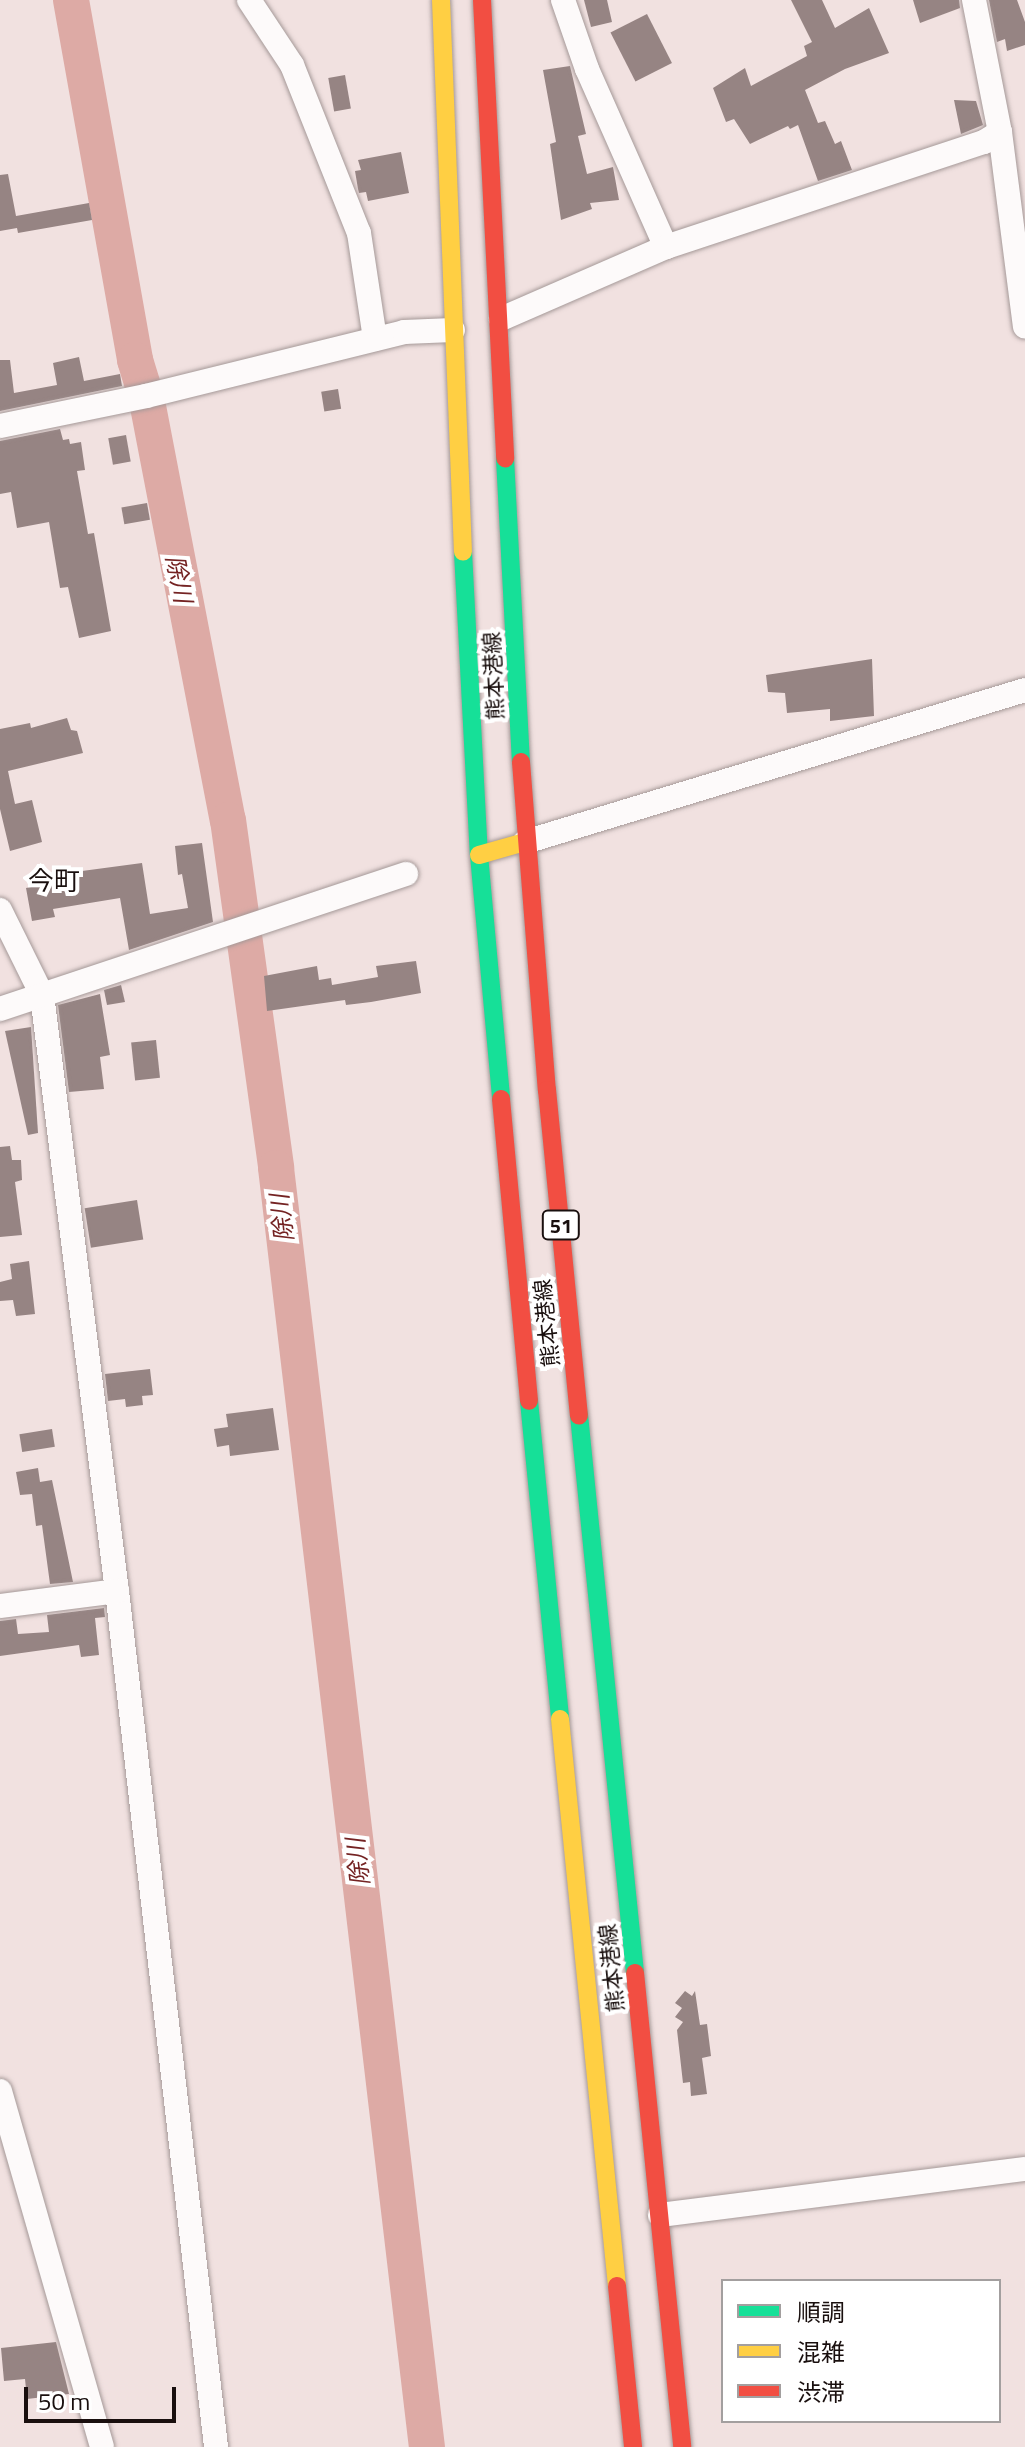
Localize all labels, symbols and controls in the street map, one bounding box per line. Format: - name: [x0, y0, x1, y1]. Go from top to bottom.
- water label: 除川: [160, 553, 198, 605]
- street label: 熊本港線: [479, 631, 509, 721]
- district label: 今町: [28, 865, 80, 897]
- water label: 除川: [265, 1192, 299, 1244]
- road number: 51: [541, 1209, 581, 1241]
- street label: 熊本港線: [529, 1278, 565, 1368]
- water label: 除川: [341, 1836, 375, 1888]
- street label: 熊本港線: [594, 1923, 630, 2013]
- legend: [721, 2279, 1001, 2423]
- text: 順調: [797, 2294, 845, 2330]
- text: 混雑: [797, 2334, 845, 2370]
- scale bar: [28, 2371, 180, 2421]
- text: 渋滞: [797, 2374, 845, 2410]
- text: 50 m: [38, 2383, 90, 2419]

